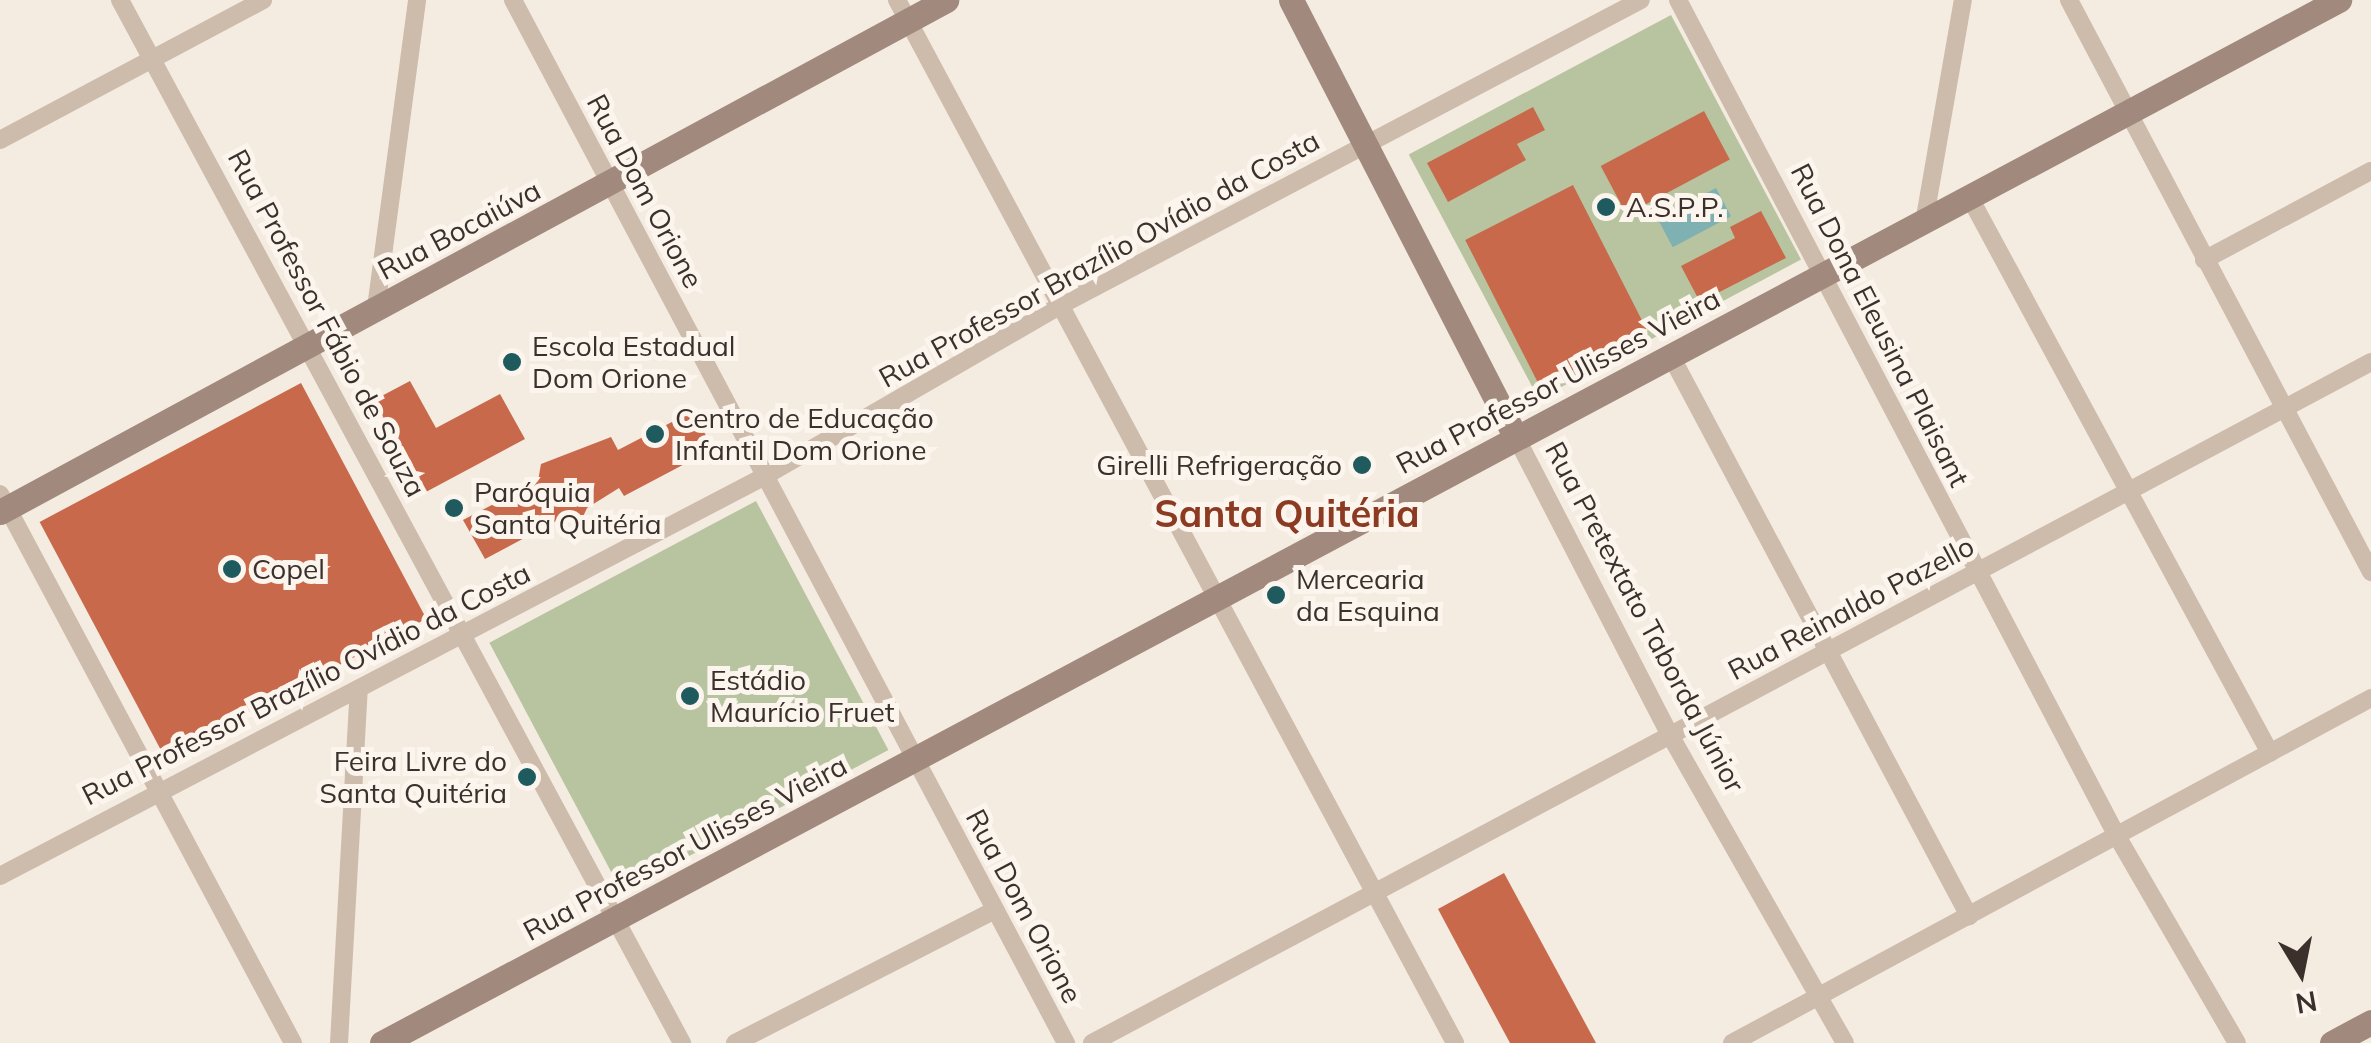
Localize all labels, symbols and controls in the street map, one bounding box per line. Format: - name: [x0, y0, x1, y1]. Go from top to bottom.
- street label: Rua Dom Orione: [580, 88, 710, 294]
- street label: Rua Professor Brazílio Ovídio da Costa: [873, 124, 1325, 394]
- street label: Rua Professor Fábio de Souza: [221, 144, 433, 502]
- street label: Rua Dona Eleusina Plaisant: [1784, 158, 1976, 492]
- street label: Rua Bocaiúva: [372, 173, 546, 287]
- place label: A.S.P.P.: [1626, 190, 1724, 224]
- marker: A.S.P.P.: [1595, 196, 1617, 218]
- street label: Rua Professor Ulisses Vieira: [1390, 281, 1726, 481]
- place label: Escola Estadual Dom Orione: [532, 329, 735, 395]
- marker: Escola Estadual Dom Orione: [501, 351, 523, 373]
- place label: Centro de Educação Infantil Dom Orione: [675, 401, 934, 467]
- marker: Centro de Educação Infantil Dom Orione: [644, 423, 666, 445]
- street label: Rua Pretextato Taborda Júnior: [1538, 436, 1752, 798]
- place label: Girelli Refrigeração: [1096, 448, 1342, 482]
- marker: Girelli Refrigeração: [1351, 454, 1373, 476]
- place label: Paróquia Santa Quitéria: [474, 475, 662, 541]
- district label: Santa Quitéria: [1154, 491, 1420, 537]
- marker: Paróquia Santa Quitéria: [443, 497, 465, 519]
- street label: Rua Reinaldo Pazello: [1722, 529, 1980, 687]
- place label: Copel: [252, 552, 325, 586]
- street label: Rua Professor Brazílio Ovídio da Costa: [76, 556, 536, 812]
- marker: Copel: [221, 558, 243, 580]
- place label: Mercearia da Esquina: [1296, 562, 1440, 628]
- marker: Mercearia da Esquina: [1265, 584, 1287, 606]
- place label: Estádio Maurício Fruet: [710, 663, 894, 729]
- marker: Estádio Maurício Fruet: [679, 685, 701, 707]
- place label: Feira Livre do Santa Quitéria: [319, 744, 507, 810]
- street label: Rua Professor Ulisses Vieira: [517, 748, 853, 948]
- marker: Feira Livre do Santa Quitéria: [516, 766, 538, 788]
- street label: Rua Dom Orione: [959, 803, 1089, 1009]
- north arrow: [2251, 923, 2351, 1023]
- text: N: [2293, 984, 2320, 1022]

